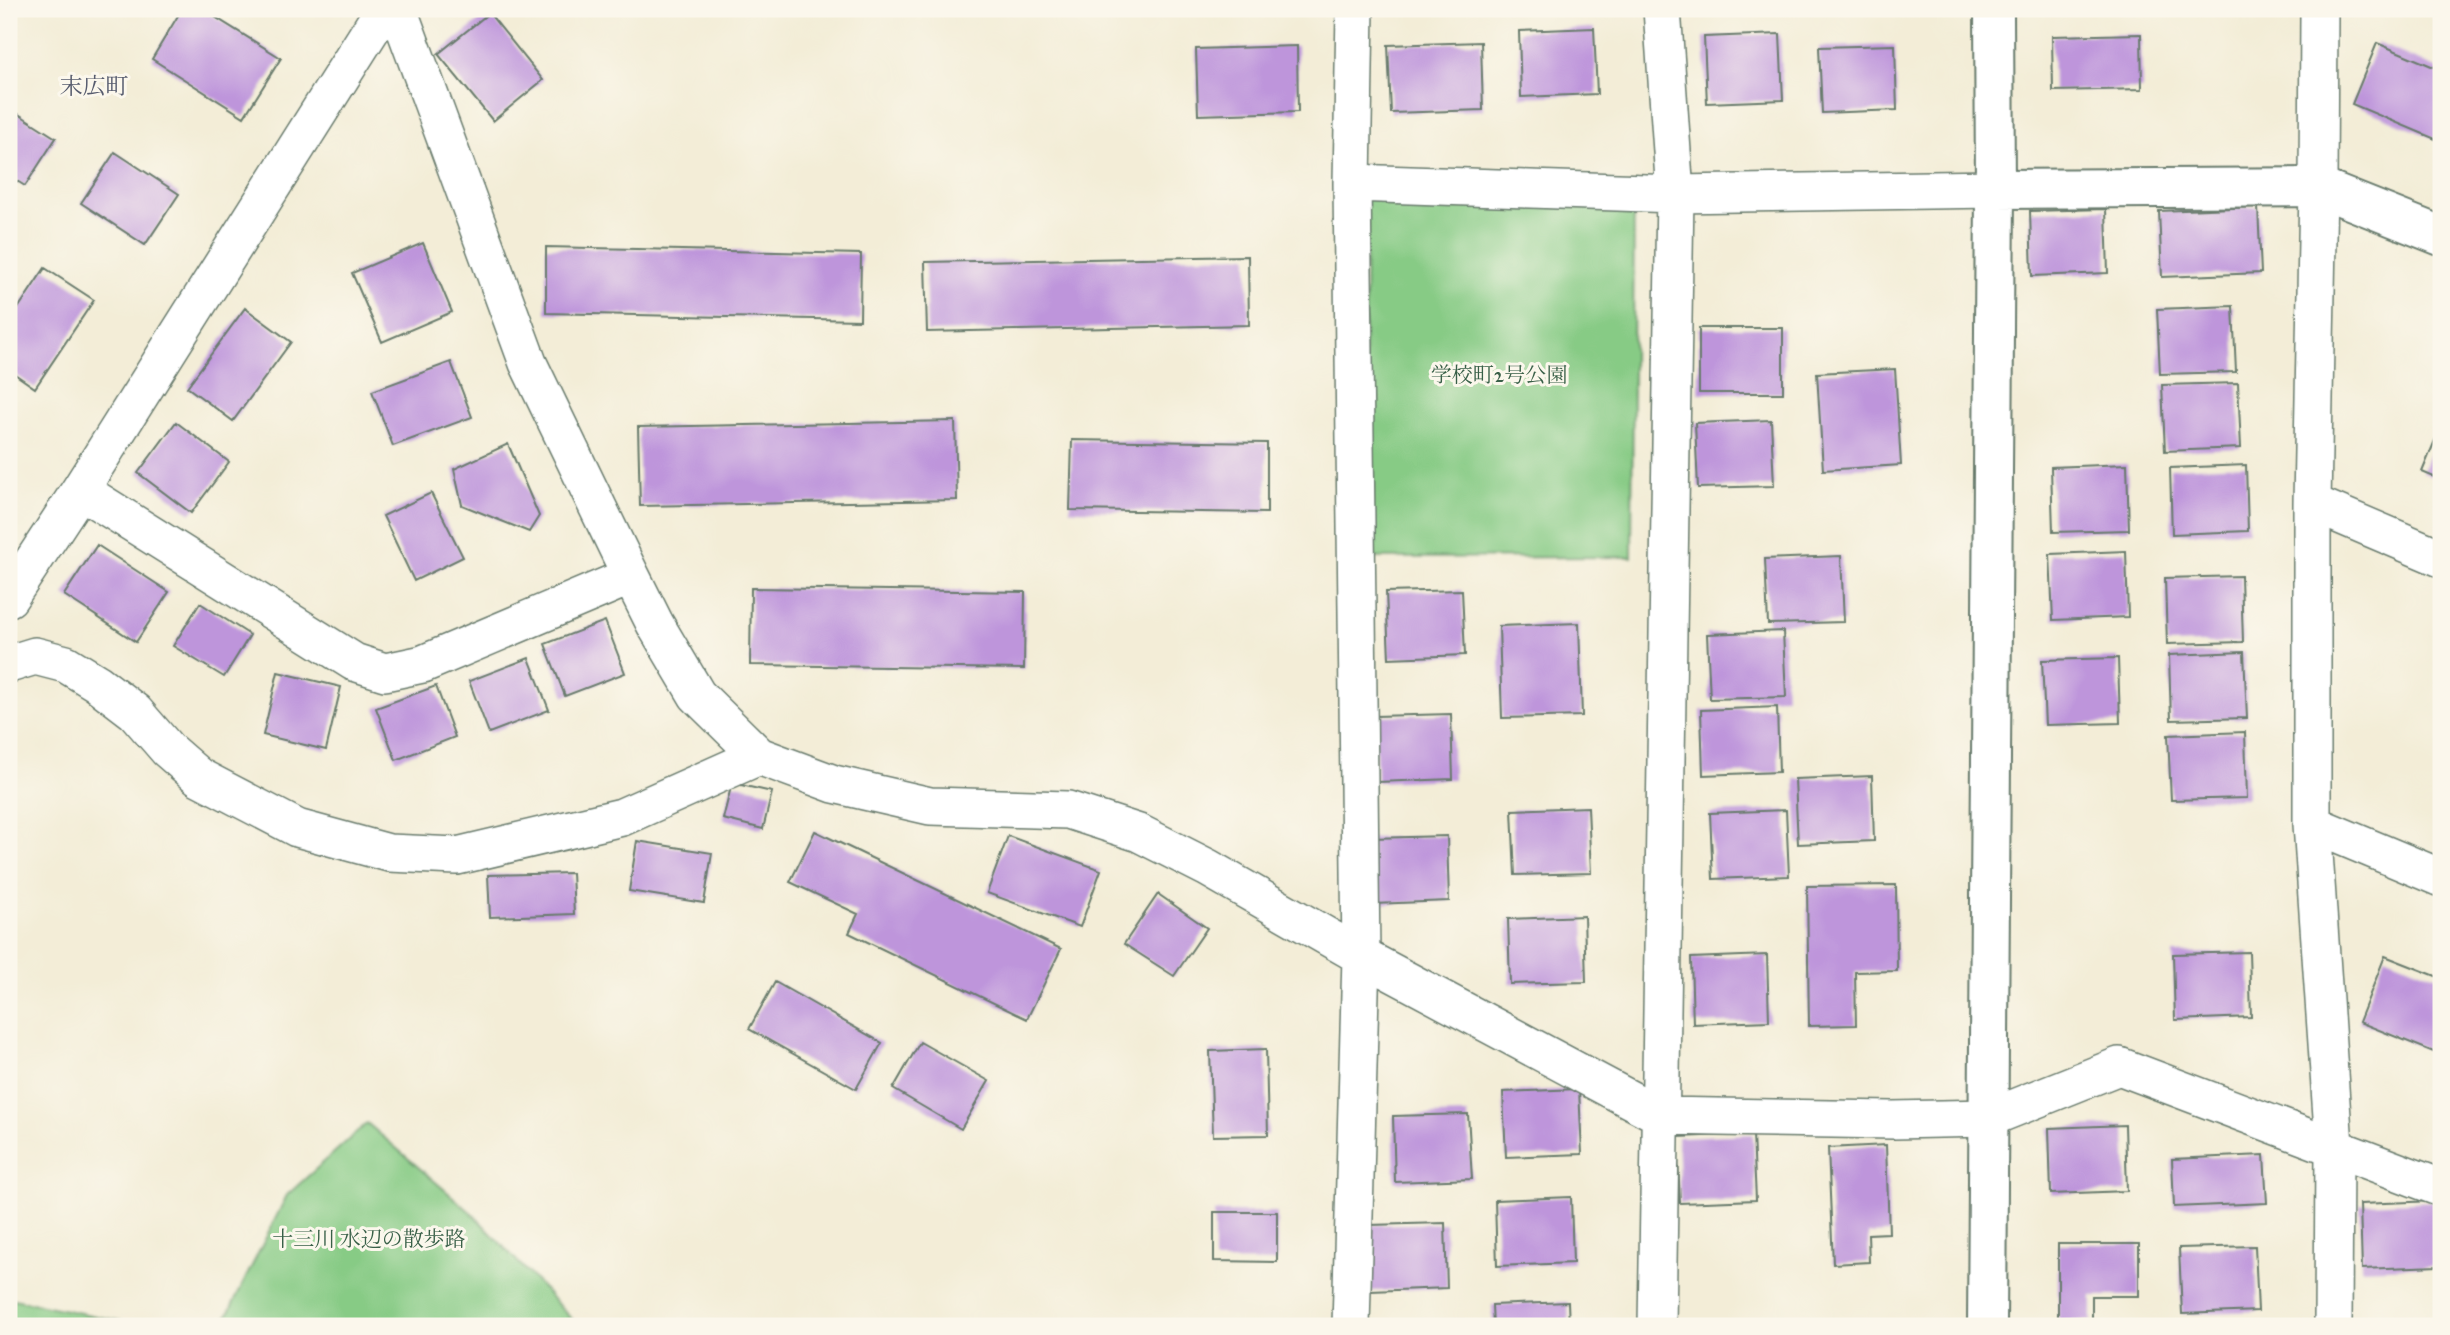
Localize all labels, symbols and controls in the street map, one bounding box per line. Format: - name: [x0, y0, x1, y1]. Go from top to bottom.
- district label: 末広町: [60, 72, 129, 100]
- park label: 学校町2号公園: [1431, 362, 1567, 388]
- park label: 十三川 水辺の散歩路: [272, 1226, 466, 1252]

